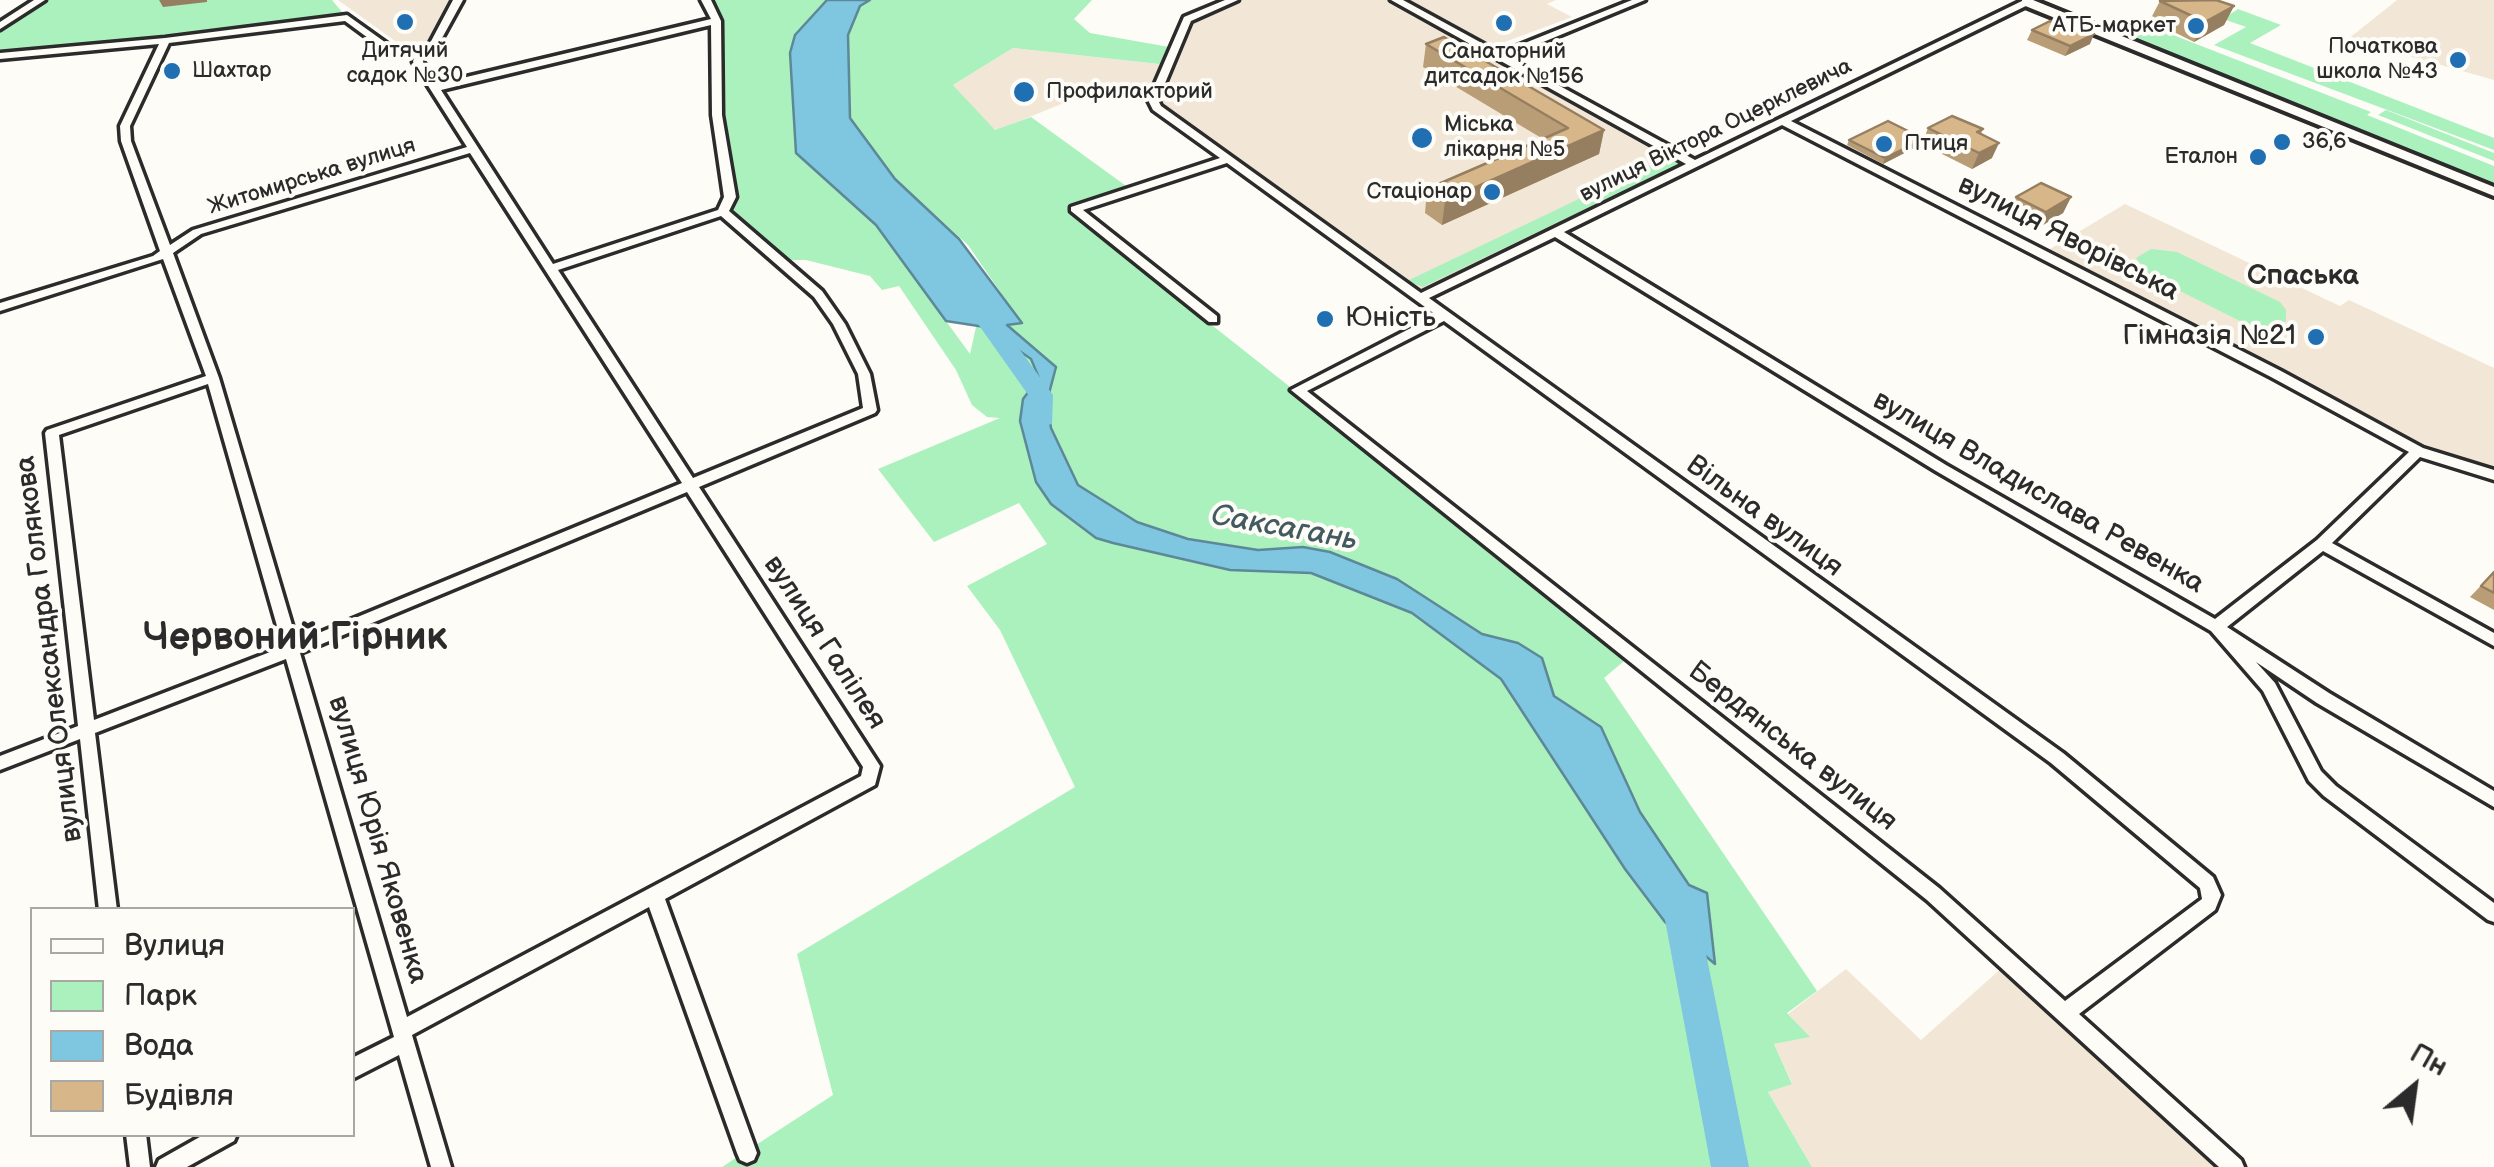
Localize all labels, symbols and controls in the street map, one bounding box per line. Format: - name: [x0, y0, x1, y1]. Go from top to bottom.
- marker: Дитячий садок №30: [394, 11, 416, 33]
- marker: Санаторний дитсадок №156: [1493, 12, 1515, 34]
- place label: АТБ-маркет: [2052, 13, 2176, 39]
- marker: АТБ-маркет: [2185, 15, 2207, 37]
- place label: Початкова школа №43: [2316, 34, 2438, 86]
- place label: Дитячий садок №30: [347, 38, 463, 90]
- place label: Санаторний дитсадок №156: [1424, 39, 1584, 90]
- marker: Початкова школа №43: [2447, 49, 2469, 71]
- street label: вулиця Віктора Оцерклевича: [1576, 54, 1856, 208]
- place label: Шахтар: [192, 58, 271, 84]
- marker: Шахтар: [161, 60, 183, 82]
- marker: Профилакторий: [1011, 79, 1037, 105]
- place label: Профилакторий: [1046, 79, 1213, 105]
- place label: Міська лікарня №5: [1444, 112, 1565, 164]
- marker: Міська лікарня №5: [1409, 125, 1435, 151]
- place label: 36,6: [2302, 129, 2346, 155]
- place label: Птиця: [1904, 131, 1968, 157]
- marker: 36,6: [2271, 131, 2293, 153]
- street label: Житомирська вулиця: [205, 133, 419, 221]
- marker: Птиця: [1873, 133, 1895, 155]
- place label: Еталон: [2164, 144, 2238, 170]
- marker: Еталон: [2247, 146, 2269, 168]
- street label: вулиця Яворівська: [1952, 169, 2184, 309]
- place label: Стаціонар: [1367, 179, 1472, 205]
- marker: Стаціонар: [1481, 181, 1503, 203]
- district label: Спаська: [2247, 260, 2359, 294]
- place label: Юність: [1345, 302, 1436, 336]
- marker: Юність: [1314, 308, 1336, 330]
- place label: Гімназія №21: [2122, 320, 2296, 354]
- marker: Гімназія №21: [2305, 326, 2327, 348]
- street label: вулиця Владислава Ревенка: [1866, 384, 2210, 602]
- street label: Вільна вулиця: [1679, 449, 1849, 585]
- street label: вулиця Олександра Голякова: [10, 454, 90, 844]
- water label: Саксагань: [1208, 498, 1360, 560]
- street label: вулиця Галілея: [755, 550, 893, 736]
- district label: Червоний Гірник: [143, 616, 447, 662]
- street label: Бердянська вулиця: [1681, 655, 1903, 839]
- street label: вулиця Юрія Яковенка: [320, 692, 434, 988]
- legend: [30, 907, 355, 1137]
- text: Вулиця: [124, 928, 225, 964]
- text: Парк: [124, 978, 197, 1014]
- text: Вода: [124, 1028, 194, 1064]
- north arrow: [2364, 1037, 2464, 1137]
- text: Пн: [2404, 1037, 2453, 1084]
- text: Будівля: [124, 1078, 234, 1114]

